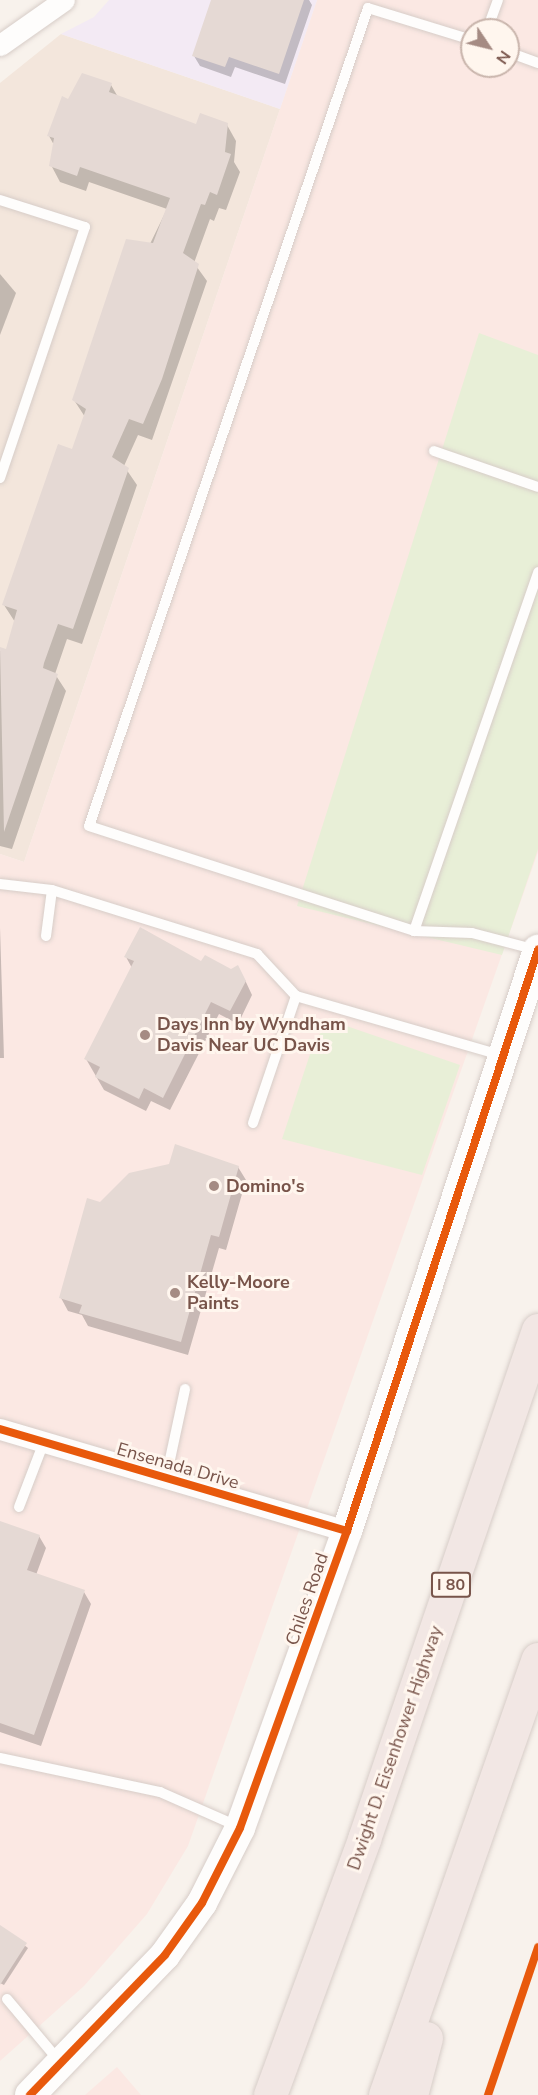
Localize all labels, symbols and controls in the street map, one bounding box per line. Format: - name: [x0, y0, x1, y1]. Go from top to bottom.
- north arrow: [460, 18, 520, 78]
- text: N: [491, 46, 516, 68]
- place label: Days Inn by Wyndham Davis Near UC Davis: [157, 1014, 346, 1056]
- marker: Days Inn by Wyndham Davis Near UC Davis: [138, 1028, 152, 1042]
- place label: Domino's: [226, 1175, 304, 1197]
- marker: Domino's: [207, 1179, 221, 1193]
- place label: Kelly-Moore Paints: [187, 1272, 290, 1314]
- marker: Kelly-Moore Paints: [168, 1286, 182, 1300]
- street label: Ensenada Drive: [114, 1438, 242, 1494]
- street label: Chiles Road: [281, 1550, 333, 1648]
- road number: I 80: [430, 1572, 472, 1598]
- street label: Dwight D. Eisenhower Highway: [343, 1623, 447, 1873]

